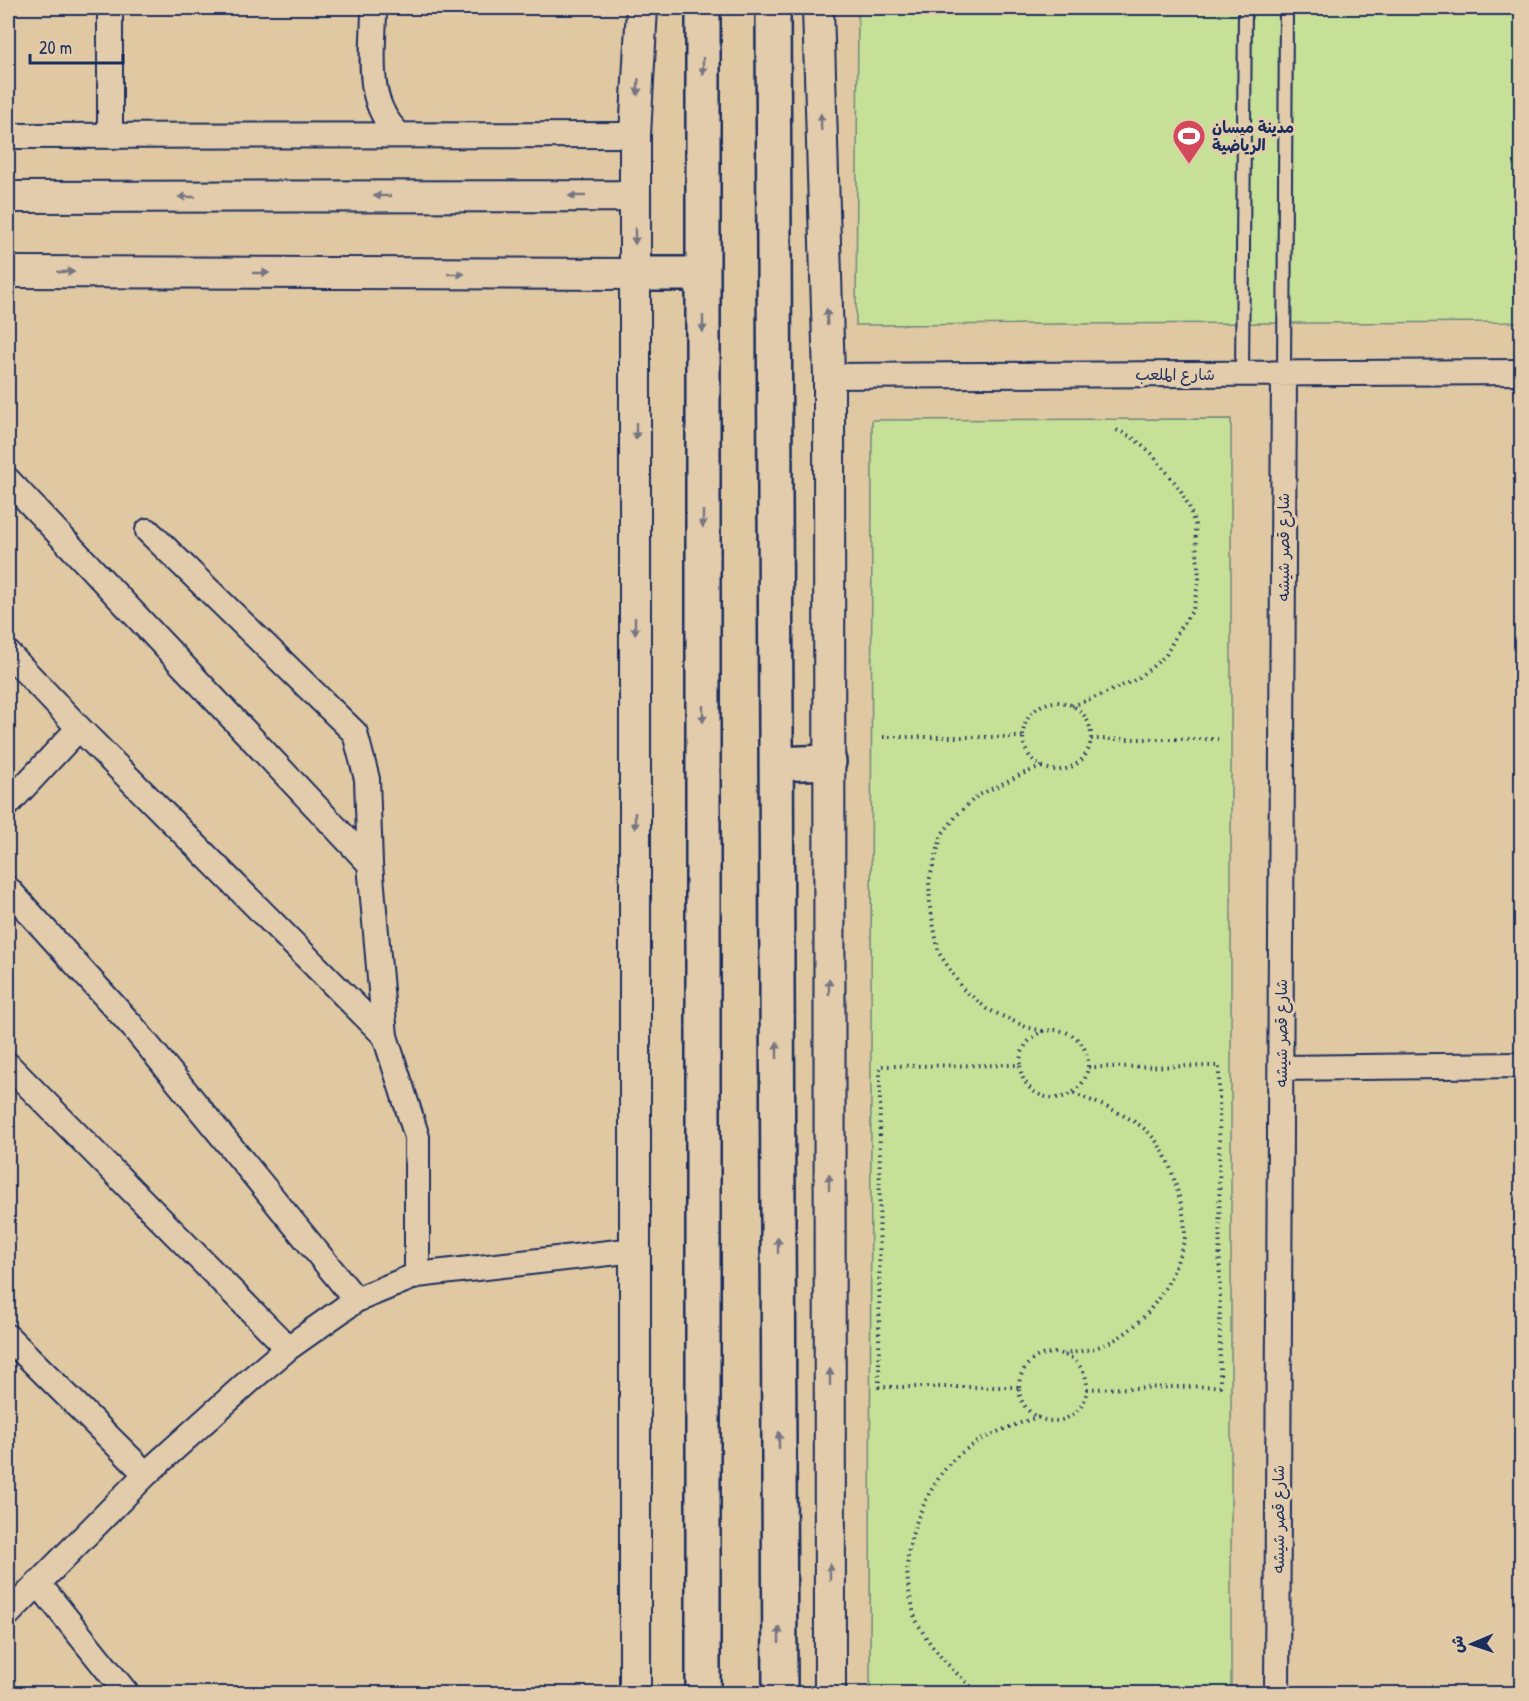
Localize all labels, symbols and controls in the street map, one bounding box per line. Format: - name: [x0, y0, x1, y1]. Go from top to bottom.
- scale bar: [30, 27, 123, 65]
- text: 20 m: [39, 35, 72, 60]
- one-way arrow: [698, 56, 708, 75]
- one-way arrow: [633, 77, 642, 96]
- one-way arrow: [817, 113, 826, 132]
- place label: مدينة ميسان الرياضية: [1212, 116, 1294, 156]
- sports icon: مدينة ميسان الرياضية: [1171, 118, 1207, 165]
- one-way arrow: [372, 191, 391, 201]
- one-way arrow: [567, 191, 586, 201]
- one-way arrow: [177, 192, 196, 202]
- one-way arrow: [630, 226, 640, 245]
- one-way arrow: [56, 267, 75, 277]
- one-way arrow: [251, 268, 270, 278]
- one-way arrow: [446, 269, 465, 279]
- one-way arrow: [822, 308, 832, 327]
- one-way arrow: [698, 314, 708, 333]
- street label: شارع الملعب: [1135, 363, 1215, 386]
- one-way arrow: [631, 421, 641, 440]
- street label: شارع قصر شيشه: [1272, 493, 1295, 601]
- one-way arrow: [698, 509, 708, 528]
- one-way arrow: [630, 616, 640, 635]
- one-way arrow: [698, 704, 708, 723]
- one-way arrow: [630, 811, 640, 830]
- one-way arrow: [824, 978, 834, 997]
- street label: شارع قصر شيشه: [1270, 979, 1293, 1087]
- one-way arrow: [772, 1041, 782, 1060]
- one-way arrow: [824, 1173, 834, 1192]
- one-way arrow: [773, 1236, 783, 1255]
- one-way arrow: [825, 1368, 835, 1387]
- one-way arrow: [774, 1431, 784, 1450]
- street label: شارع قصر شيشه: [1267, 1465, 1290, 1573]
- one-way arrow: [825, 1563, 835, 1582]
- north arrow: [1442, 1614, 1502, 1674]
- one-way arrow: [774, 1626, 784, 1645]
- text: ش: [1446, 1635, 1468, 1654]

